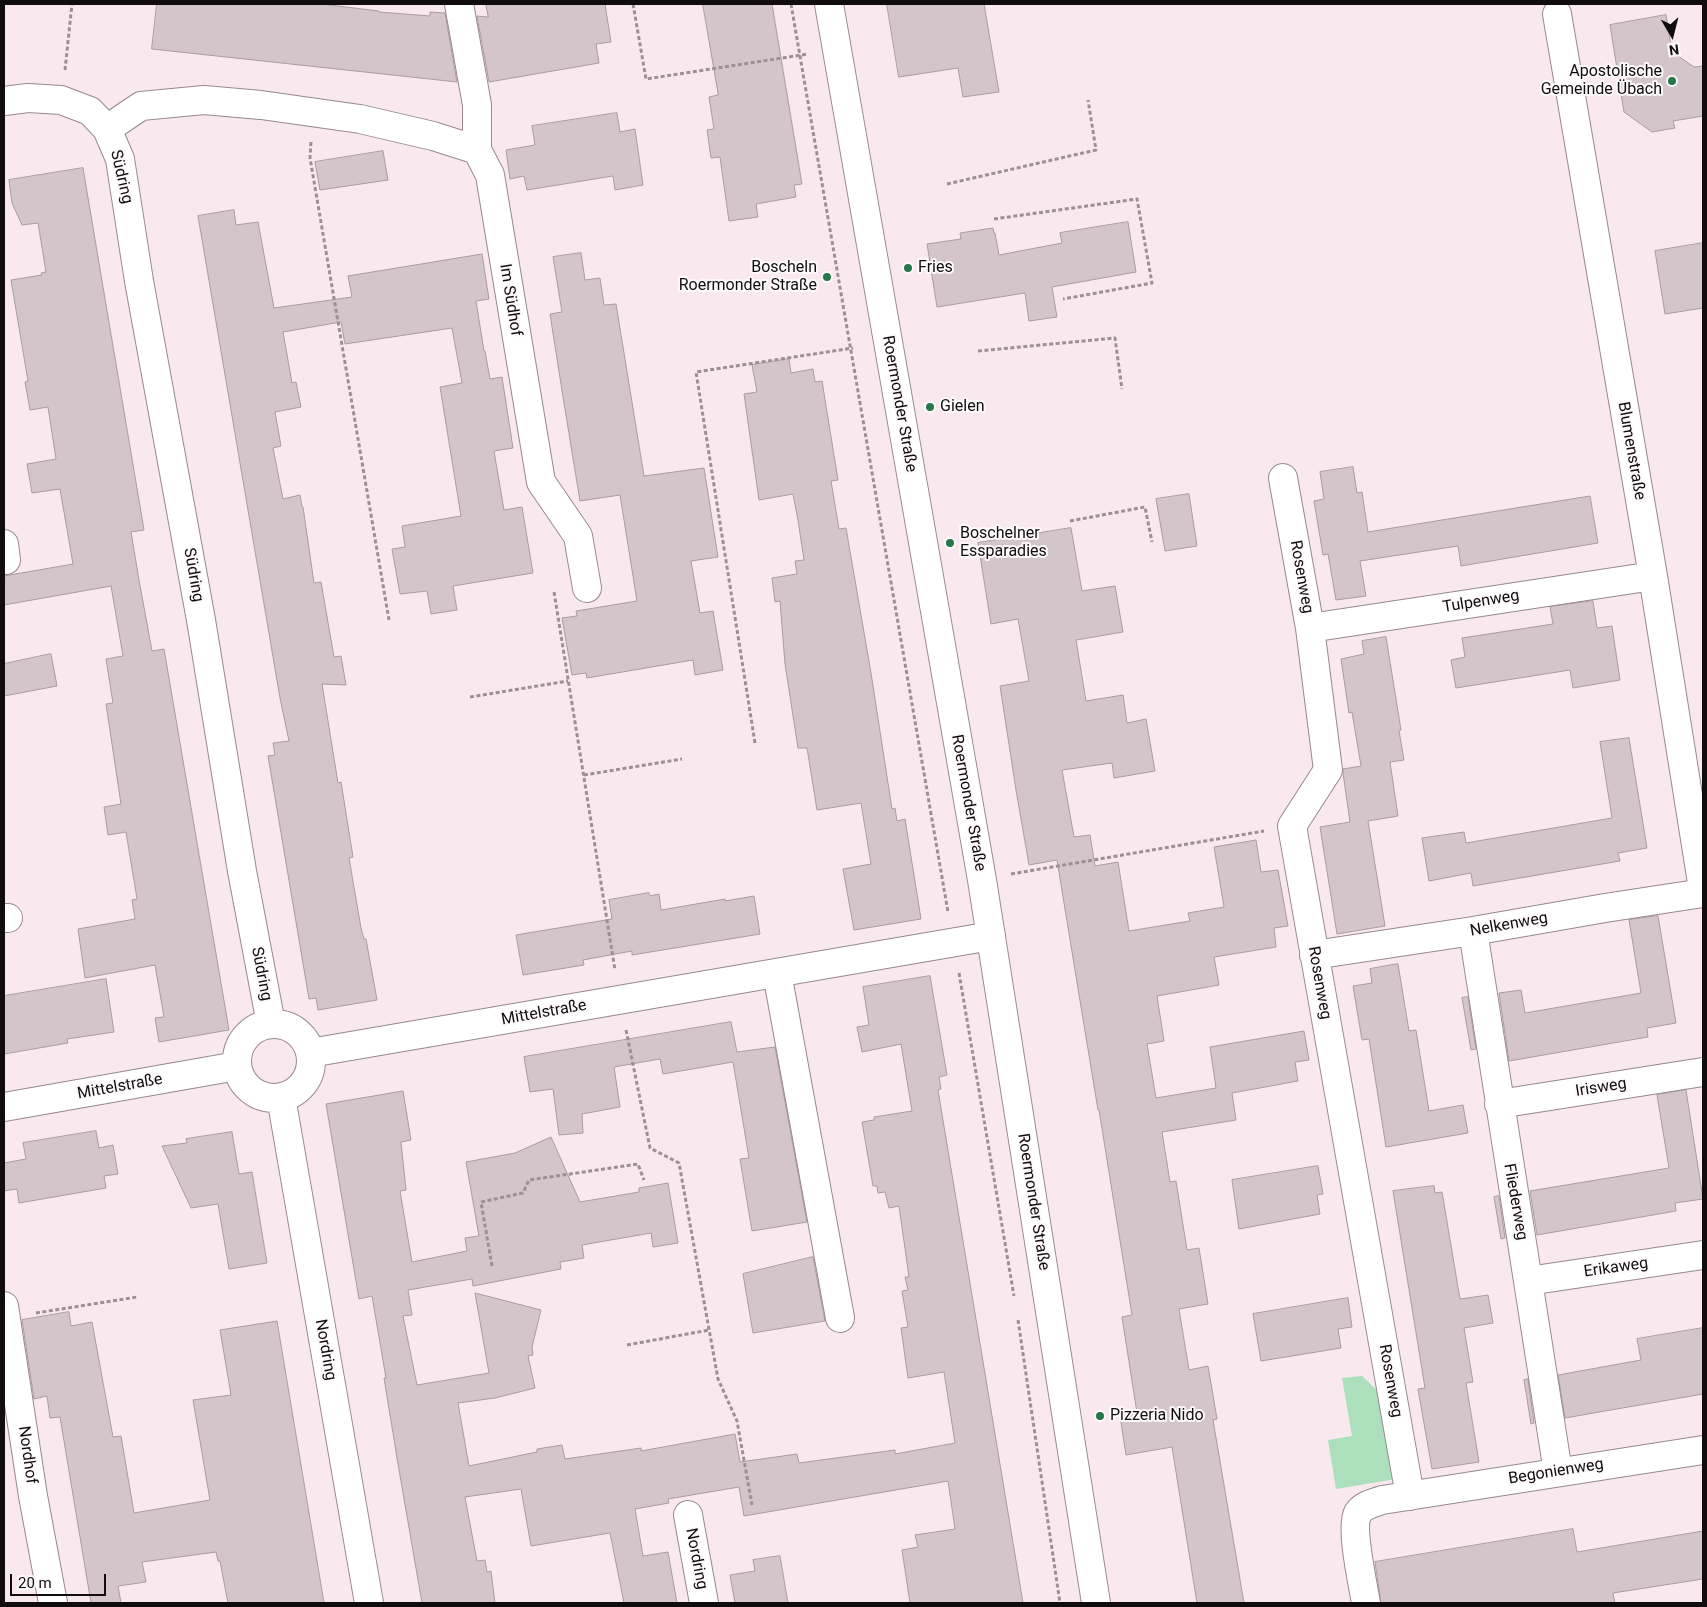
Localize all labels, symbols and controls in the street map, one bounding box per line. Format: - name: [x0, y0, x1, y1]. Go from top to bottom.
- north arrow: [1647, 10, 1697, 60]
- text: N: [1668, 41, 1680, 58]
- place label: Apostolische Gemeinde Übach: [1541, 62, 1662, 100]
- marker: Apostolische Gemeinde Übach: [1666, 75, 1678, 87]
- street label: Südring: [106, 148, 136, 206]
- place label: Boscheln Roermonder Straße: [679, 258, 817, 296]
- place label: Fries: [918, 258, 953, 278]
- street label: Im Südhof: [495, 262, 525, 338]
- marker: Fries: [902, 262, 914, 274]
- marker: Boscheln Roermonder Straße: [821, 271, 833, 283]
- street label: Roermonder Straße: [878, 334, 920, 474]
- place label: Gielen: [940, 397, 984, 417]
- street label: Blumenstraße: [1613, 400, 1649, 502]
- marker: Gielen: [924, 401, 936, 413]
- place label: Boschelner Essparadies: [960, 524, 1047, 562]
- marker: Boschelner Essparadies: [944, 537, 956, 549]
- street label: Rosenweg: [1285, 539, 1317, 615]
- street label: Südring: [179, 547, 207, 603]
- street label: Tulpenweg: [1441, 586, 1521, 618]
- street label: Roermonder Straße: [947, 733, 989, 873]
- street label: Nelkenweg: [1469, 909, 1549, 941]
- street label: Südring: [246, 945, 276, 1003]
- street label: Rosenweg: [1303, 945, 1335, 1021]
- street label: Mittelstraße: [500, 996, 588, 1030]
- street label: Mittelstraße: [76, 1070, 164, 1104]
- street label: Irisweg: [1574, 1074, 1628, 1102]
- street label: Roermonder Straße: [1013, 1132, 1053, 1272]
- street label: Fliederweg: [1499, 1162, 1531, 1242]
- street label: Erikaweg: [1583, 1254, 1649, 1282]
- street label: Nordring: [310, 1318, 340, 1382]
- street label: Rosenweg: [1374, 1343, 1406, 1419]
- place label: Pizzeria Nido: [1110, 1406, 1204, 1426]
- marker: Pizzeria Nido: [1094, 1410, 1106, 1422]
- street label: Nordhof: [13, 1425, 41, 1485]
- street label: Begonienweg: [1507, 1455, 1605, 1489]
- street label: Nordring: [681, 1527, 711, 1591]
- scale bar: [12, 1564, 109, 1596]
- text: 20 m: [18, 1574, 52, 1592]

